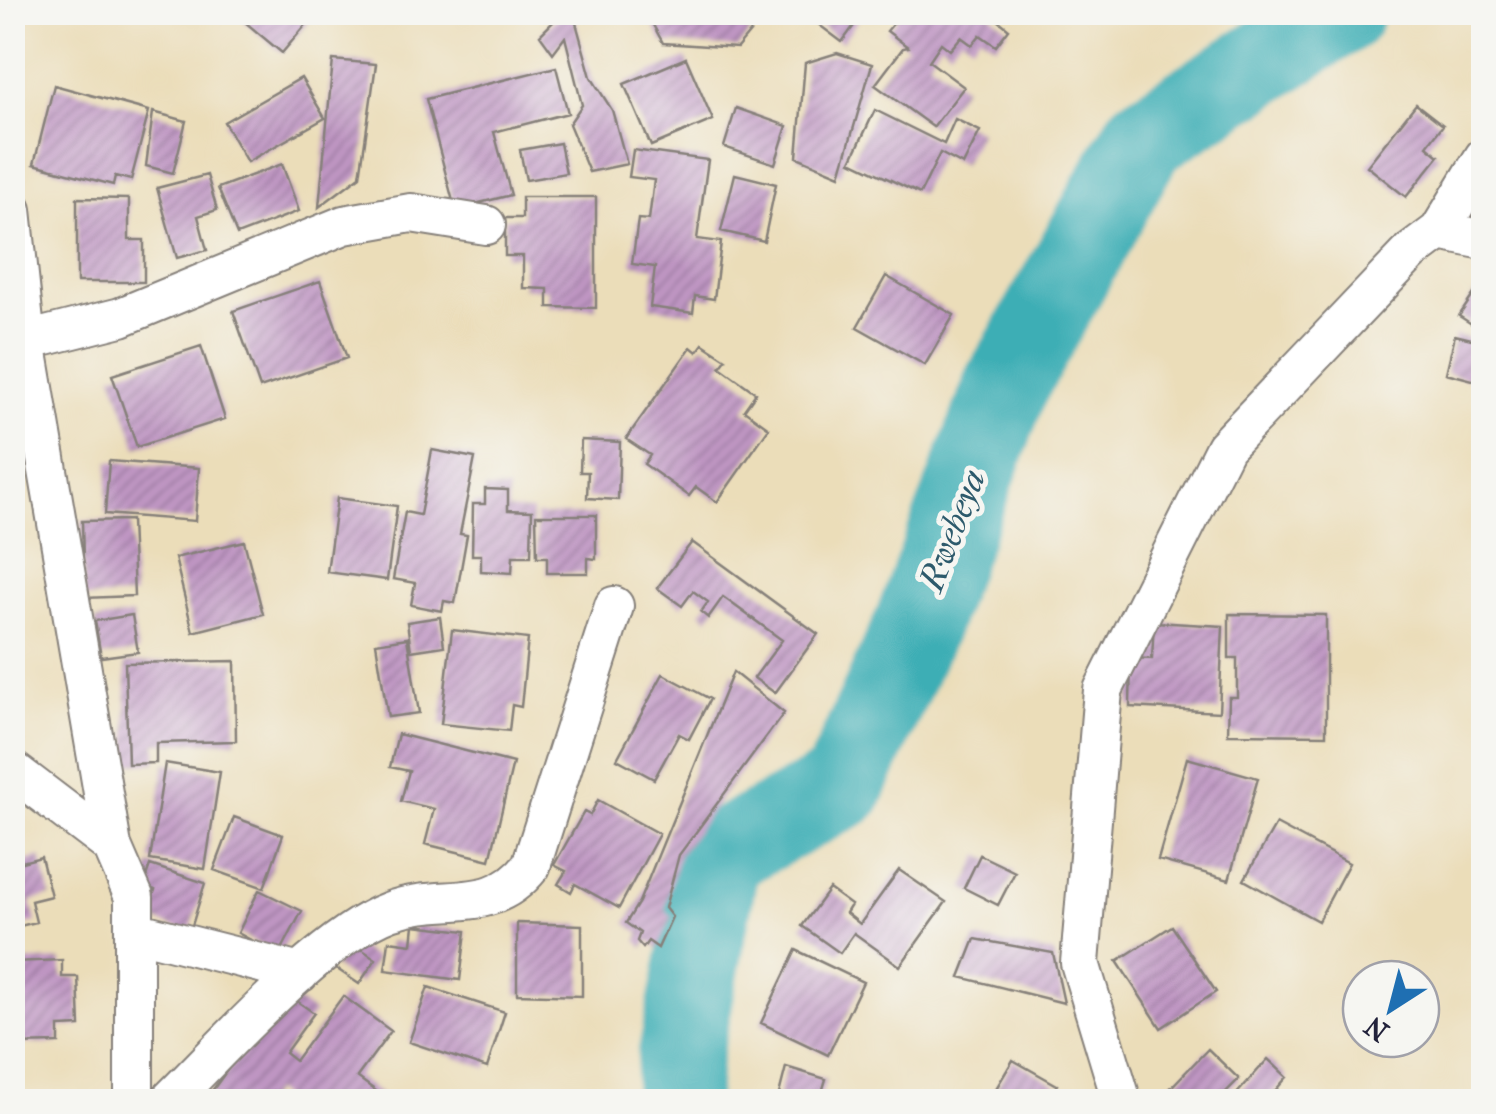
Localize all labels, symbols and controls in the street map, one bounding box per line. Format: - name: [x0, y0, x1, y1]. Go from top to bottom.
- water label: Rwebeya: [910, 464, 994, 598]
- north arrow: [1341, 959, 1441, 1059]
- text: N: [1358, 1009, 1395, 1048]

